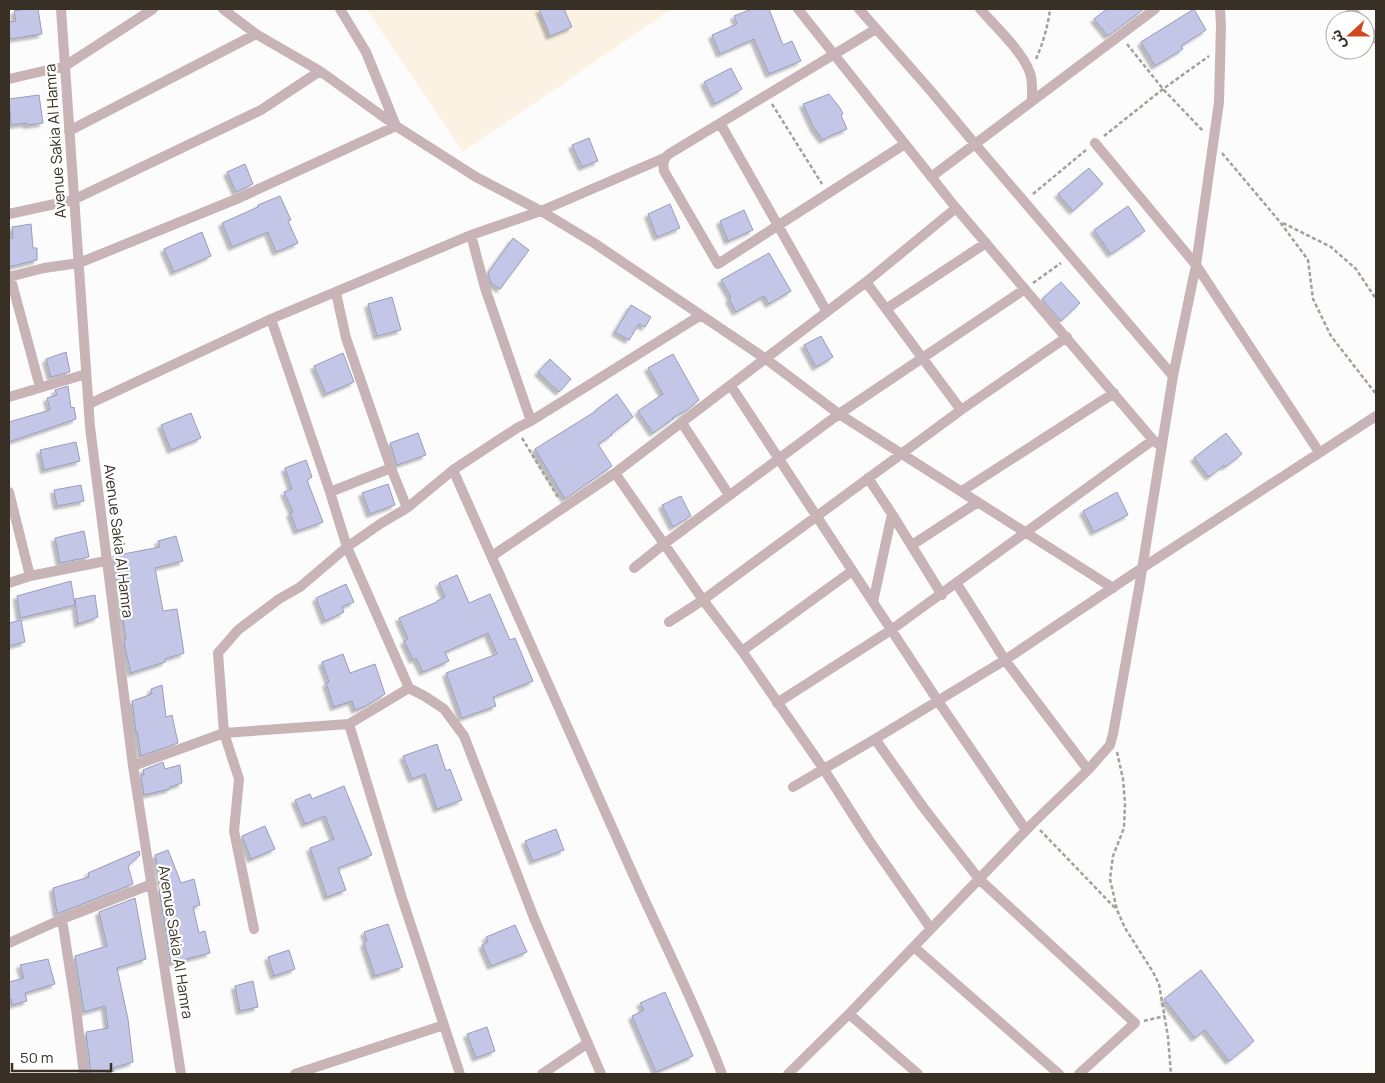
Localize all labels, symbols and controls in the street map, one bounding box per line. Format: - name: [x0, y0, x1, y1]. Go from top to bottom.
- north arrow: [1325, 10, 1375, 60]
- text: ش: [1325, 27, 1350, 52]
- street label: Avenue Sakia Al Hamra: [39, 63, 71, 219]
- street label: Avenue Sakia Al Hamra: [99, 463, 139, 619]
- street label: Avenue Sakia Al Hamra: [154, 864, 198, 1020]
- scale bar: [12, 1040, 111, 1072]
- text: 50 m: [20, 1047, 54, 1068]

